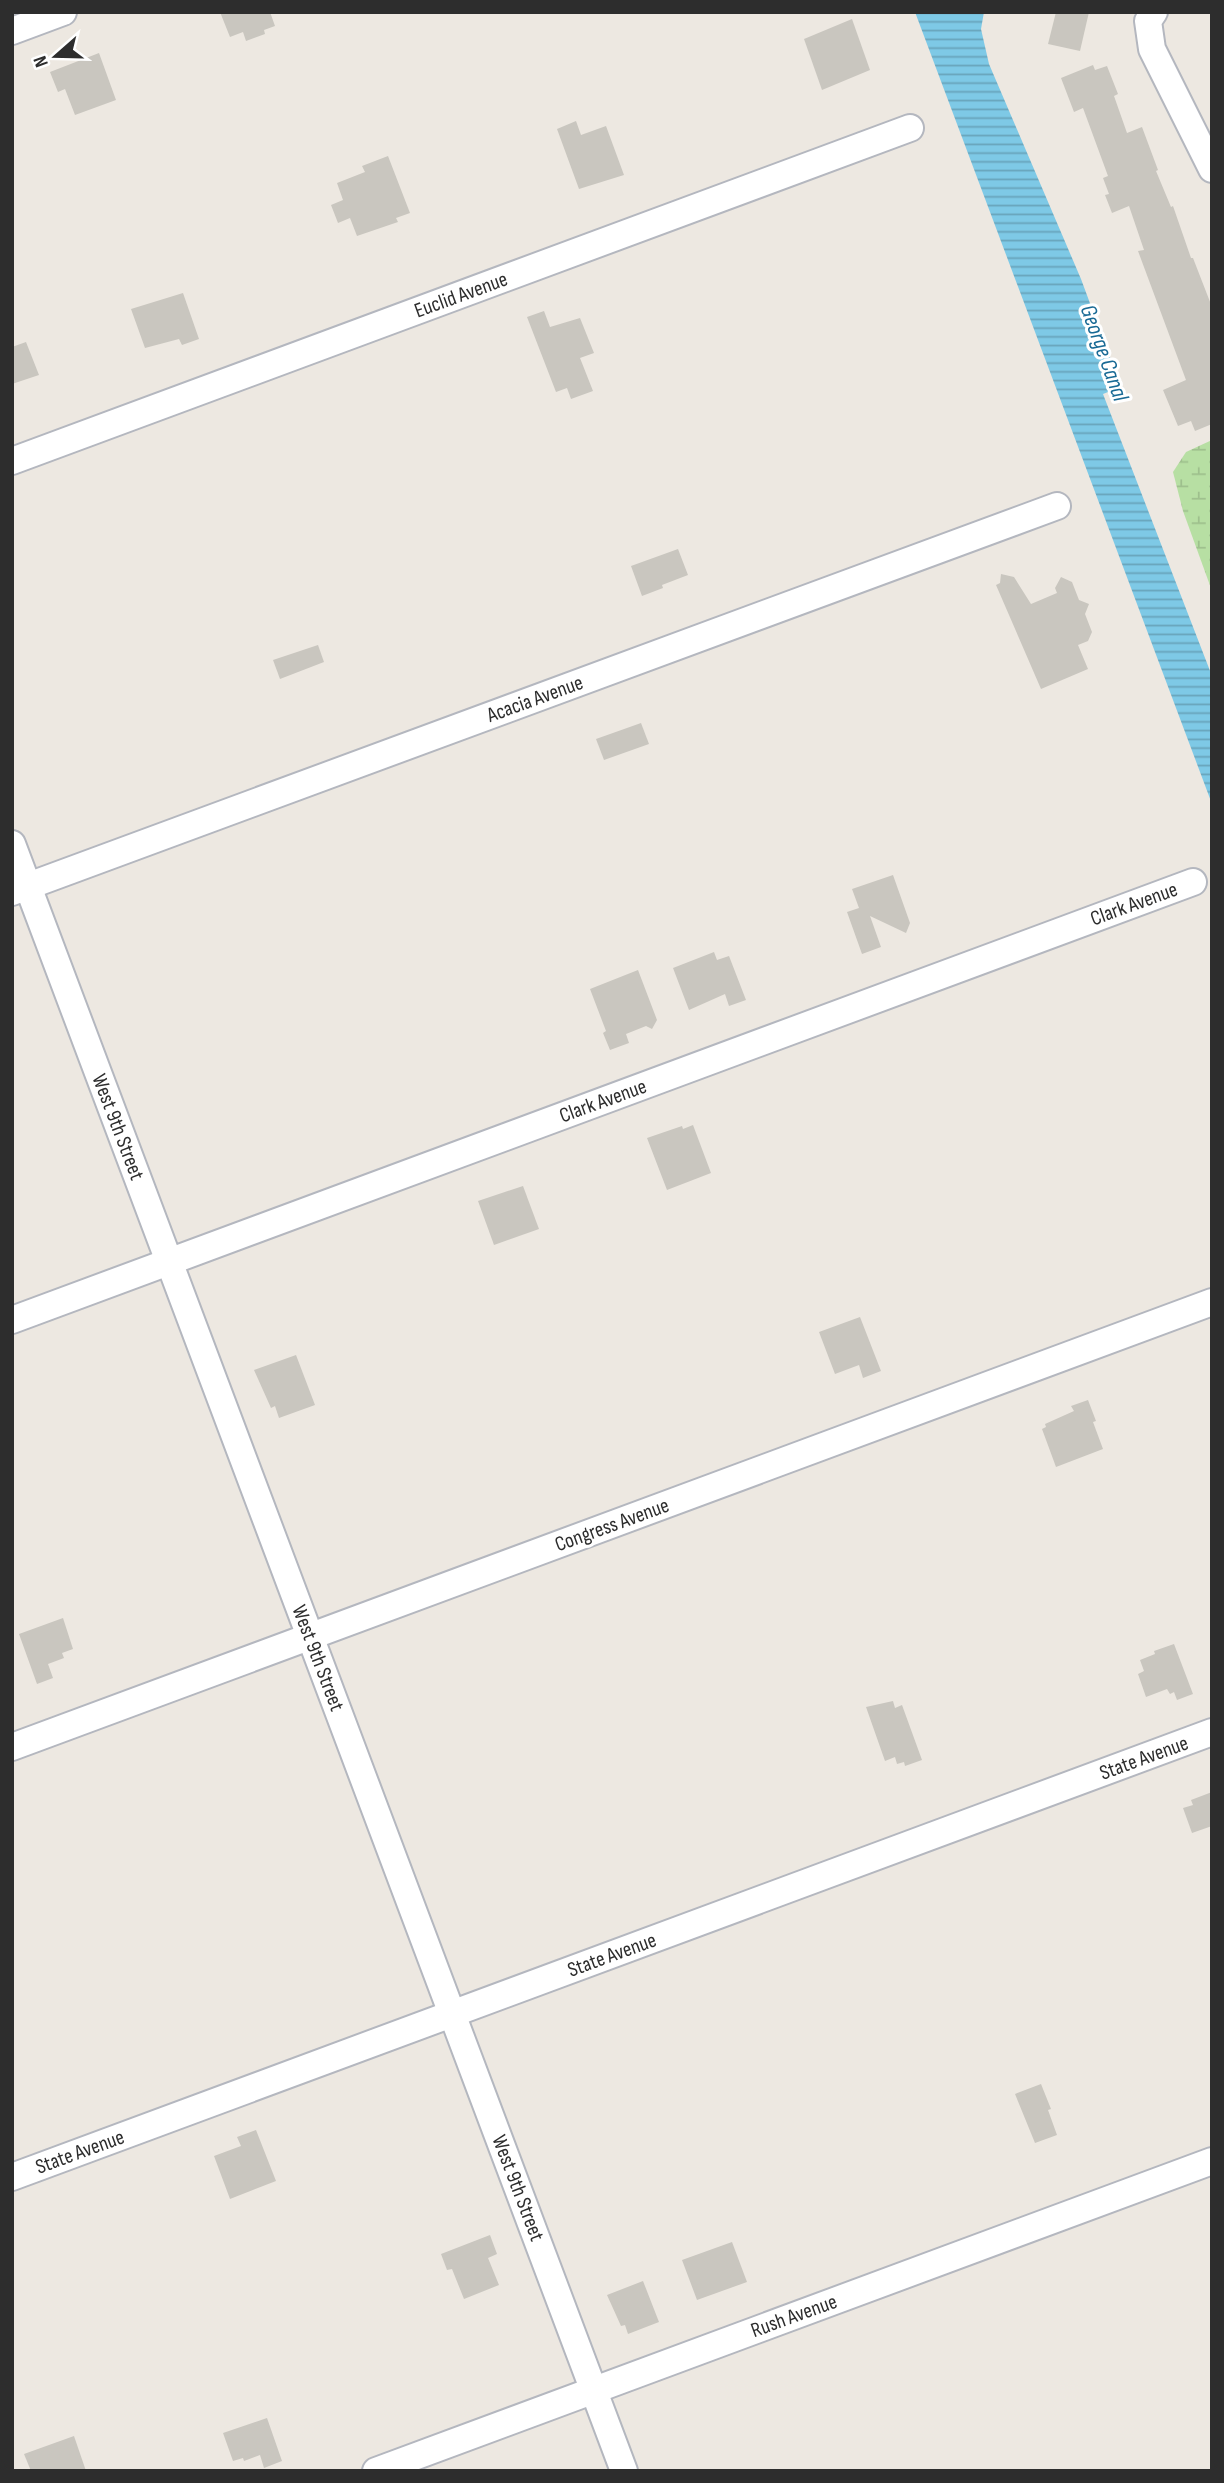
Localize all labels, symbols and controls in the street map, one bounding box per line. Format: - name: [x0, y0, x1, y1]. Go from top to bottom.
- north arrow: [21, 21, 91, 91]
- text: N: [29, 53, 54, 70]
- street label: Euclid Avenue: [411, 267, 511, 323]
- water label: George Canal: [1074, 301, 1135, 406]
- street label: Acacia Avenue: [483, 670, 587, 728]
- street label: Clark Avenue: [1087, 877, 1181, 931]
- street label: West 9th Street: [86, 1070, 150, 1184]
- street label: Clark Avenue: [556, 1074, 650, 1128]
- street label: Congress Avenue: [551, 1493, 673, 1557]
- street label: West 9th Street: [286, 1601, 350, 1715]
- street label: State Avenue: [1096, 1730, 1192, 1786]
- street label: State Avenue: [564, 1927, 660, 1983]
- street label: State Avenue: [32, 2124, 128, 2180]
- street label: West 9th Street: [486, 2131, 550, 2245]
- street label: Rush Avenue: [748, 2289, 840, 2343]

